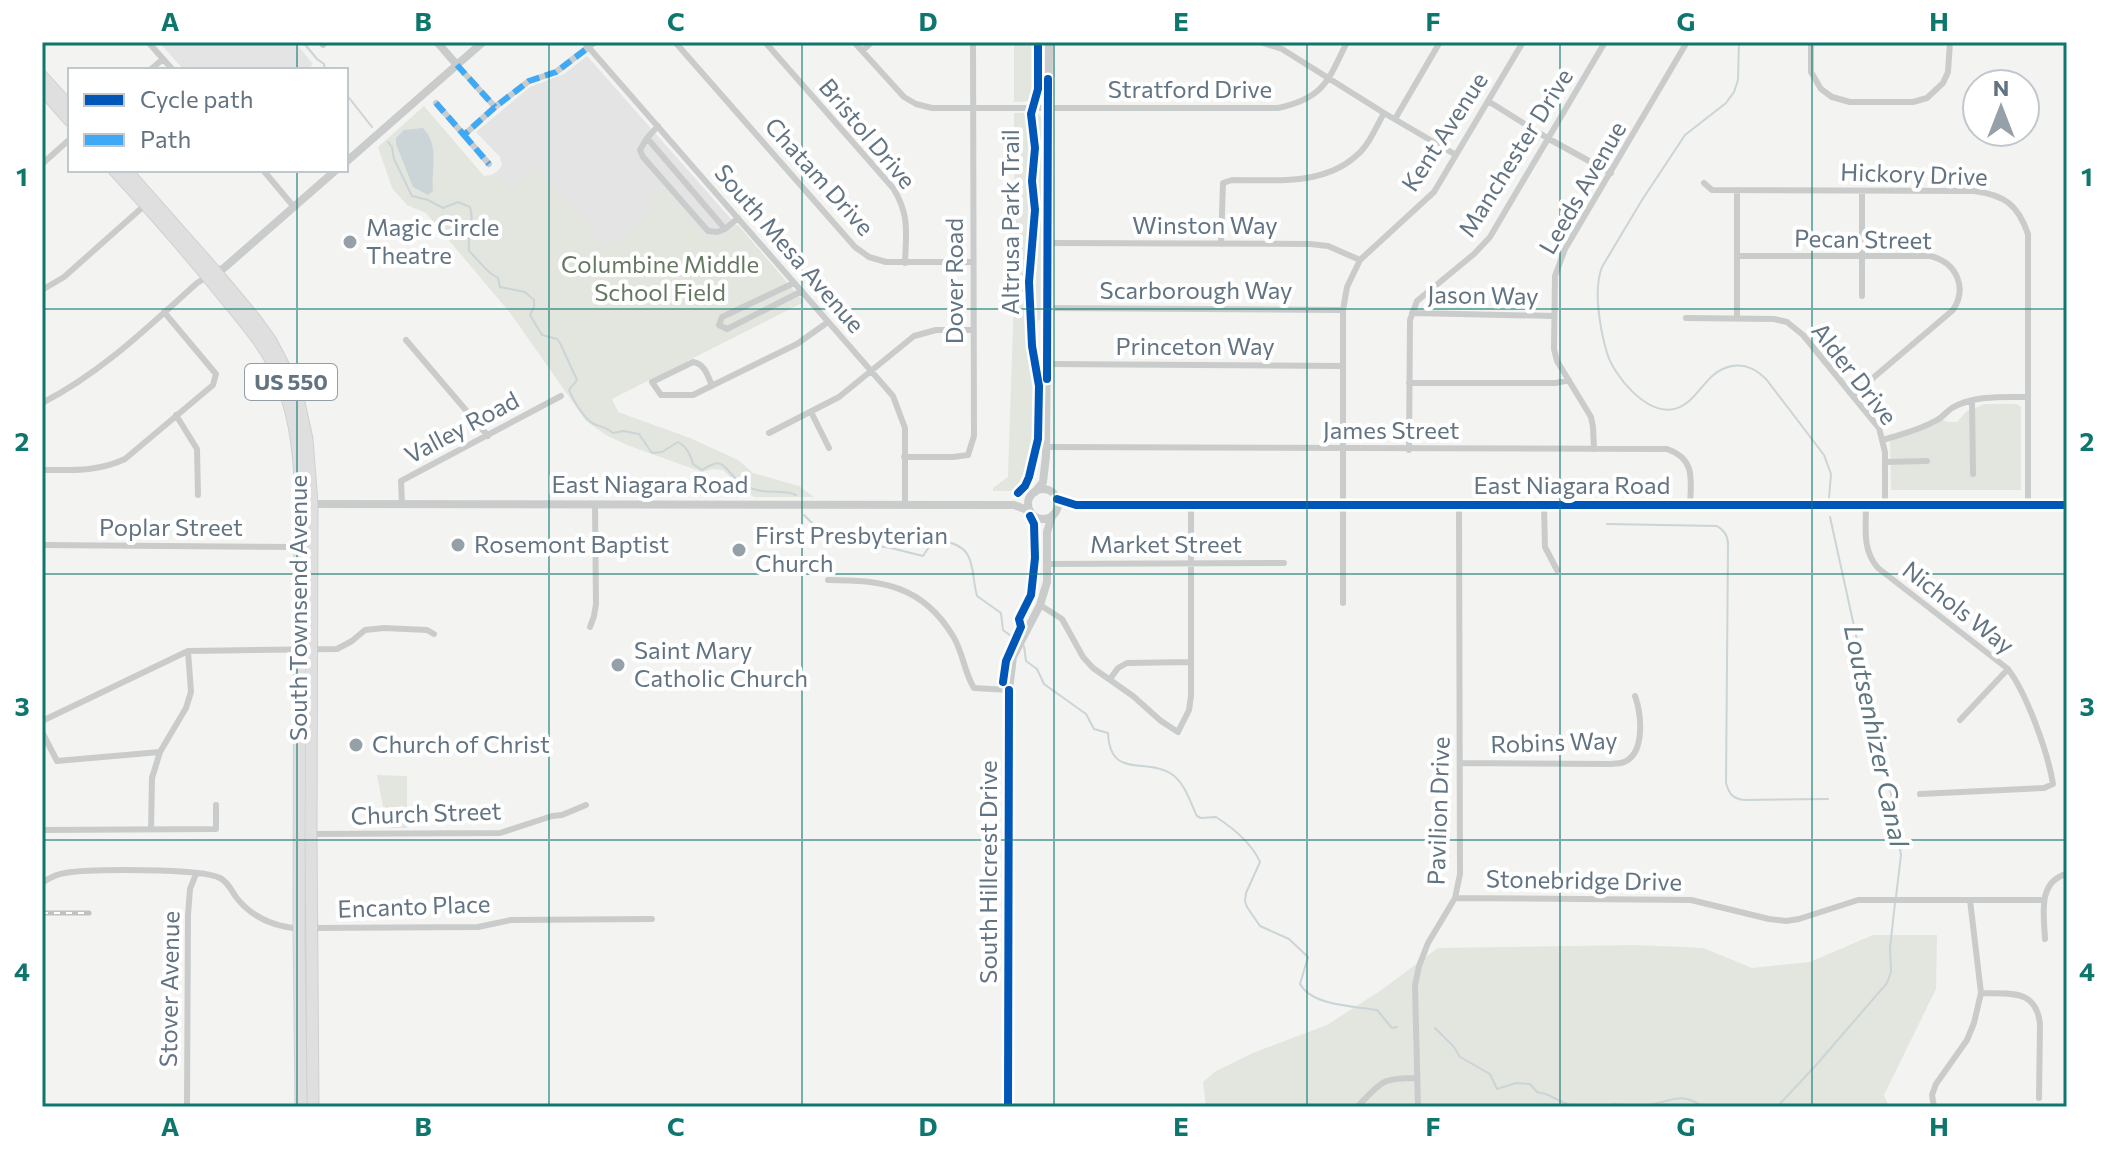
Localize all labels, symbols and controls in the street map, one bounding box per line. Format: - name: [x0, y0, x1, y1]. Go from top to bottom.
- text: A: [161, 5, 180, 36]
- text: B: [414, 5, 432, 36]
- text: C: [667, 5, 685, 36]
- text: D: [918, 5, 938, 36]
- text: E: [1173, 5, 1189, 36]
- text: F: [1425, 5, 1441, 36]
- text: G: [1677, 5, 1695, 36]
- text: H: [1929, 5, 1949, 36]
- street label: Manchester Drive: [1451, 63, 1578, 242]
- street label: Kent Avenue: [1395, 66, 1493, 196]
- legend: [68, 68, 348, 172]
- north arrow: [1961, 68, 2041, 148]
- street label: Bristol Drive: [814, 72, 923, 194]
- street label: Stratford Drive: [1108, 74, 1272, 103]
- text: N: [1993, 74, 2009, 101]
- text: Cycle path: [140, 84, 254, 113]
- street label: Chatam Drive: [760, 111, 881, 241]
- street label: Leeds Avenue: [1532, 116, 1631, 259]
- text: Path: [140, 124, 191, 153]
- street label: Altrusa Park Trail: [995, 129, 1024, 315]
- street label: Hickory Drive: [1840, 156, 1988, 191]
- street label: South Mesa Avenue: [709, 158, 871, 338]
- text: 1: [16, 160, 28, 191]
- text: 1: [2081, 160, 2093, 191]
- street label: Winston Way: [1132, 210, 1278, 239]
- place label: Magic Circle Theatre: [366, 212, 499, 269]
- street label: Dover Road: [939, 218, 968, 344]
- street label: Pecan Street: [1794, 223, 1932, 254]
- marker: Magic Circle Theatre: [341, 233, 359, 251]
- park label: Columbine Middle School Field: [561, 249, 759, 306]
- street label: Scarborough Way: [1100, 275, 1292, 304]
- street label: Jason Way: [1427, 279, 1539, 310]
- street label: Alder Drive: [1806, 316, 1904, 430]
- street label: Princeton Way: [1115, 331, 1275, 360]
- road number: US 550: [245, 364, 337, 400]
- street label: Valley Road: [399, 384, 523, 469]
- street label: James Street: [1323, 415, 1459, 444]
- text: 2: [15, 425, 29, 456]
- text: 2: [2080, 425, 2094, 456]
- street label: East Niagara Road: [552, 469, 748, 498]
- street label: East Niagara Road: [1474, 470, 1670, 499]
- street label: South Townsend Avenue: [283, 475, 312, 741]
- street label: Poplar Street: [99, 512, 243, 541]
- place label: First Presbyterian Church: [755, 520, 948, 577]
- place label: Rosemont Baptist: [474, 529, 669, 558]
- street label: Market Street: [1090, 529, 1242, 558]
- marker: Rosemont Baptist: [449, 536, 467, 554]
- marker: First Presbyterian Church: [730, 541, 748, 559]
- street label: Nichols Way: [1897, 554, 2021, 659]
- water label: Loutsenhizer Canal: [1839, 622, 1916, 851]
- place label: Saint Mary Catholic Church: [634, 635, 808, 692]
- marker: Saint Mary Catholic Church: [609, 656, 627, 674]
- text: 3: [14, 690, 30, 721]
- text: 3: [2079, 690, 2095, 721]
- street label: Robins Way: [1490, 725, 1618, 758]
- place label: Church of Christ: [372, 729, 550, 758]
- marker: Church of Christ: [347, 736, 365, 754]
- street label: Pavilion Drive: [1420, 736, 1455, 886]
- street label: South Hillcrest Drive: [973, 760, 1002, 984]
- street label: Church Street: [350, 795, 502, 830]
- street label: Stonebridge Drive: [1486, 863, 1682, 896]
- street label: Encanto Place: [337, 888, 491, 923]
- street label: Stover Avenue: [153, 911, 184, 1067]
- text: 4: [14, 955, 30, 986]
- text: 4: [2079, 955, 2095, 986]
- text: A: [161, 1110, 180, 1141]
- text: B: [414, 1110, 432, 1141]
- text: C: [667, 1110, 685, 1141]
- text: D: [918, 1110, 938, 1141]
- text: E: [1173, 1110, 1189, 1141]
- text: F: [1425, 1110, 1441, 1141]
- text: G: [1677, 1110, 1695, 1141]
- text: H: [1929, 1110, 1949, 1141]

